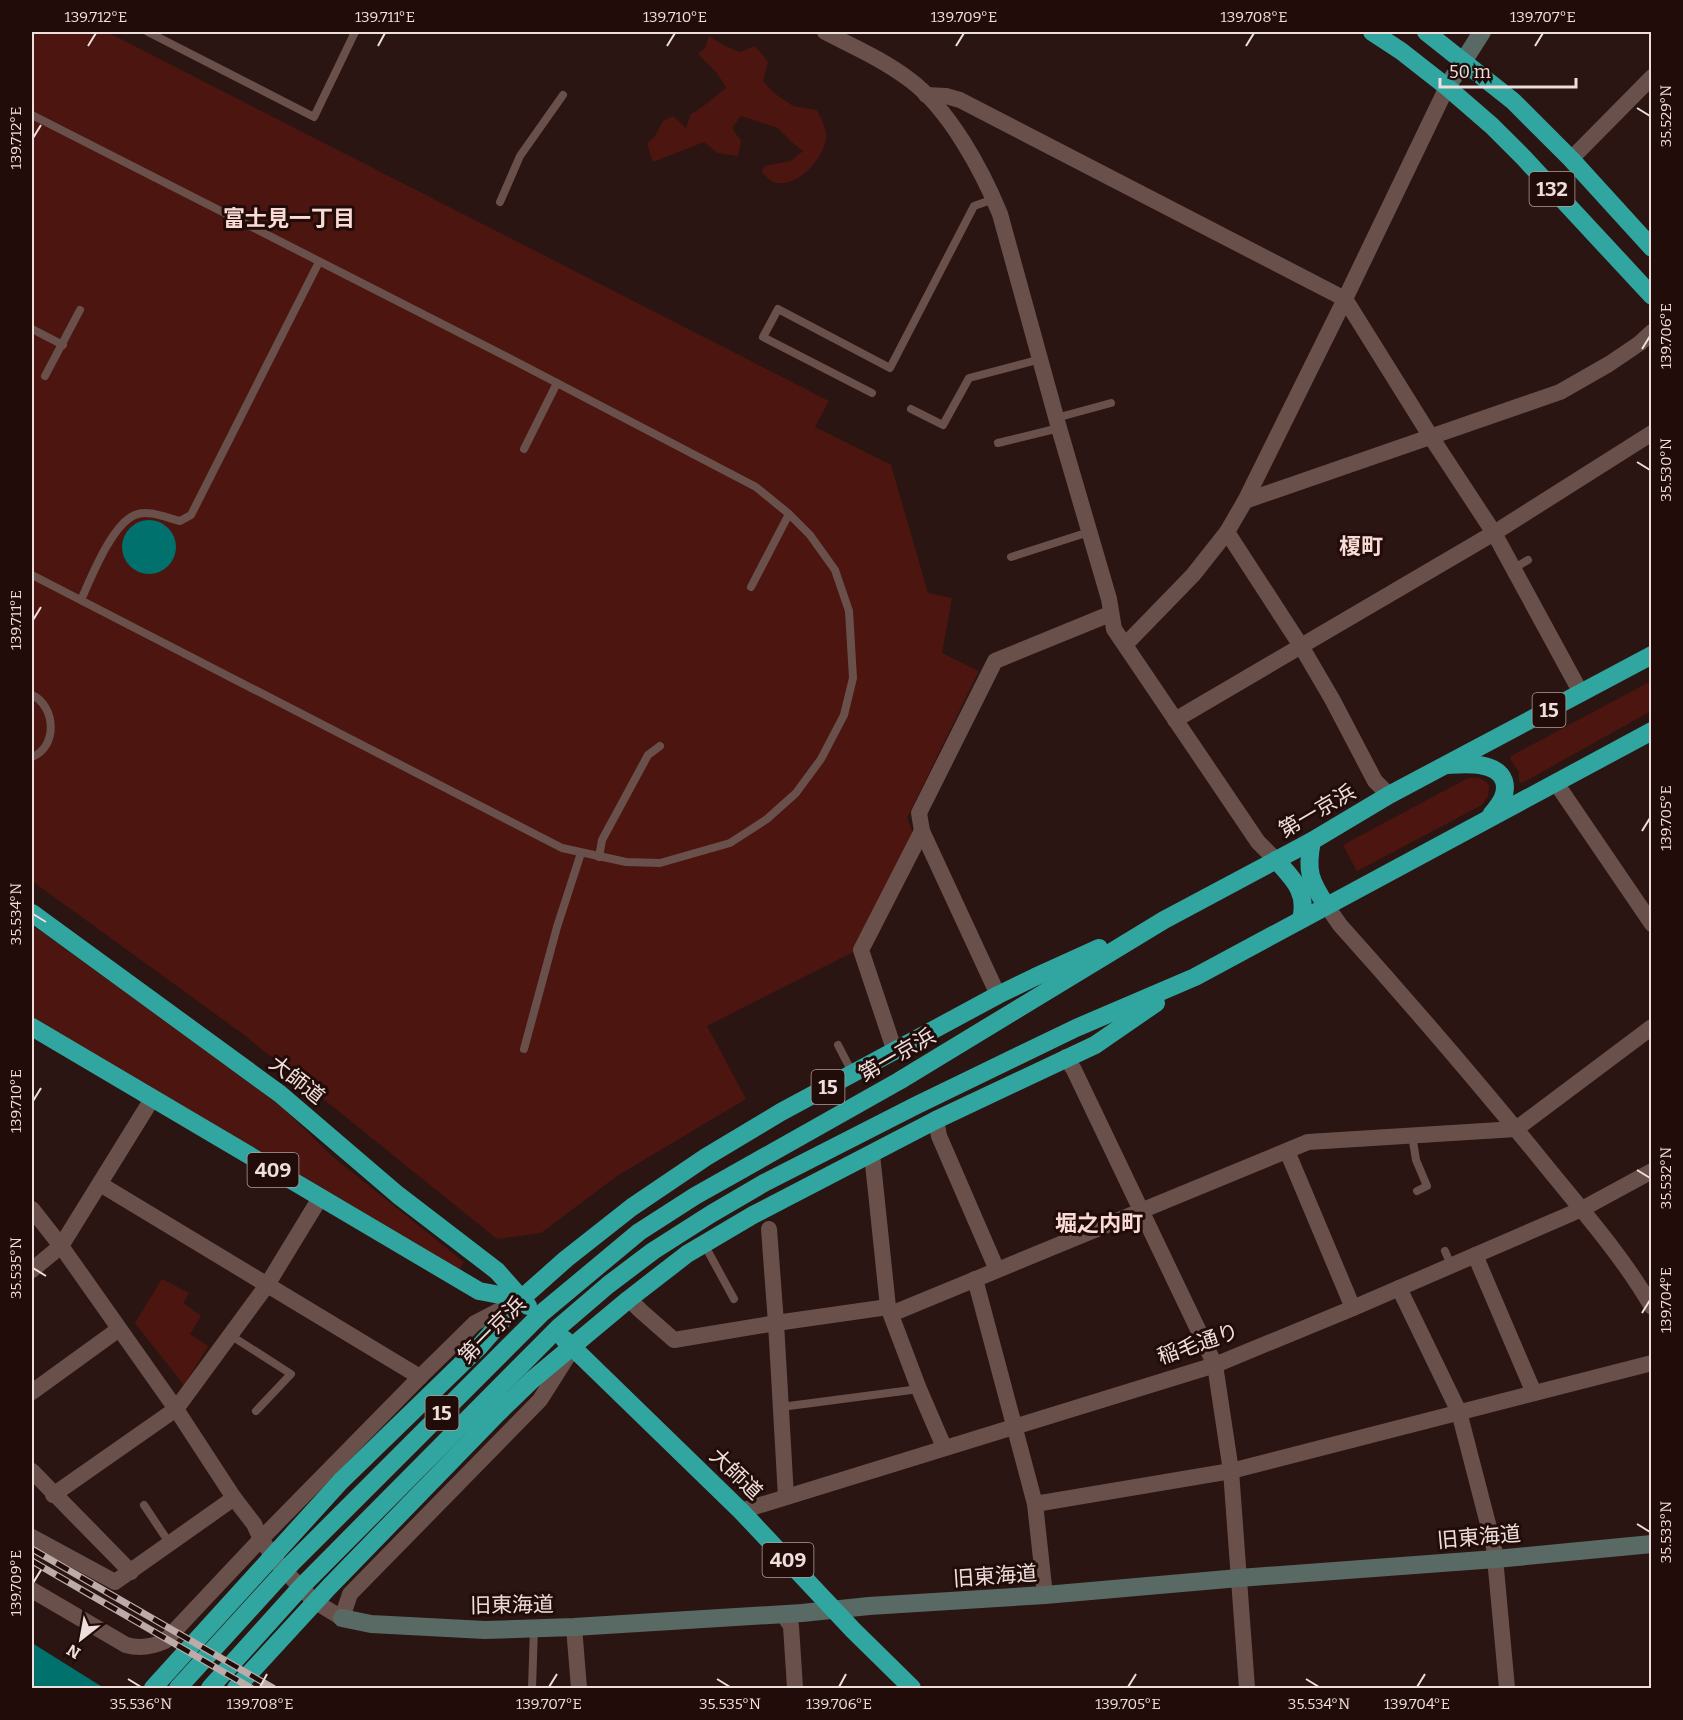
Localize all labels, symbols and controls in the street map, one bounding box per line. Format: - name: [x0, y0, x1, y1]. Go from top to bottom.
- text: 139.712°E: [65, 8, 127, 26]
- text: 139.711°E: [355, 8, 415, 26]
- text: 139.710°E: [643, 8, 707, 26]
- text: 139.709°E: [931, 8, 997, 26]
- text: 139.708°E: [1221, 8, 1287, 26]
- text: 139.707°E: [1510, 8, 1576, 26]
- scale bar: [1440, 51, 1576, 89]
- text: 50 m: [1449, 61, 1491, 83]
- text: 35.529°N: [1657, 85, 1675, 147]
- text: 139.712°E: [7, 107, 25, 169]
- road number: 132: [1530, 172, 1574, 206]
- district label: 富士見一丁目: [223, 205, 355, 232]
- text: 139.706°E: [1657, 303, 1675, 369]
- text: 35.530°N: [1657, 438, 1675, 502]
- district label: 榎町: [1339, 533, 1383, 560]
- text: 139.711°E: [7, 590, 25, 650]
- road number: 15: [1532, 693, 1566, 727]
- street label: 第一京浜: [1274, 779, 1360, 843]
- text: 139.705°E: [1657, 785, 1675, 851]
- text: 35.534°N: [7, 883, 25, 945]
- street label: 第一京浜: [854, 1023, 940, 1087]
- street label: 大師道: [264, 1050, 330, 1110]
- text: 139.710°E: [7, 1069, 25, 1133]
- road number: 15: [812, 1070, 844, 1104]
- text: 35.532°N: [1657, 1147, 1675, 1209]
- road number: 409: [248, 1153, 298, 1187]
- district label: 堀之内町: [1055, 1210, 1143, 1237]
- text: 35.535°N: [7, 1237, 25, 1299]
- text: 139.704°E: [1657, 1267, 1675, 1333]
- street label: 第一京浜: [453, 1291, 531, 1369]
- street label: 稲毛通り: [1154, 1318, 1242, 1370]
- road number: 15: [426, 1396, 458, 1430]
- street label: 大師道: [704, 1443, 768, 1505]
- text: 35.533°N: [1657, 1501, 1675, 1563]
- street label: 旧東海道: [1436, 1520, 1522, 1554]
- road number: 409: [762, 1543, 814, 1577]
- text: 139.709°E: [7, 1550, 25, 1616]
- street label: 旧東海道: [952, 1560, 1038, 1592]
- street label: 旧東海道: [470, 1591, 554, 1619]
- north arrow: [51, 1609, 111, 1669]
- text: N: [63, 1640, 84, 1663]
- text: 35.536°N: [110, 1695, 172, 1713]
- text: 139.708°E: [227, 1695, 293, 1713]
- text: 139.707°E: [516, 1695, 582, 1713]
- text: 35.535°N: [699, 1695, 761, 1713]
- text: 139.706°E: [806, 1695, 872, 1713]
- text: 139.705°E: [1095, 1695, 1161, 1713]
- text: 35.534°N: [1288, 1695, 1350, 1713]
- text: 139.704°E: [1384, 1695, 1450, 1713]

